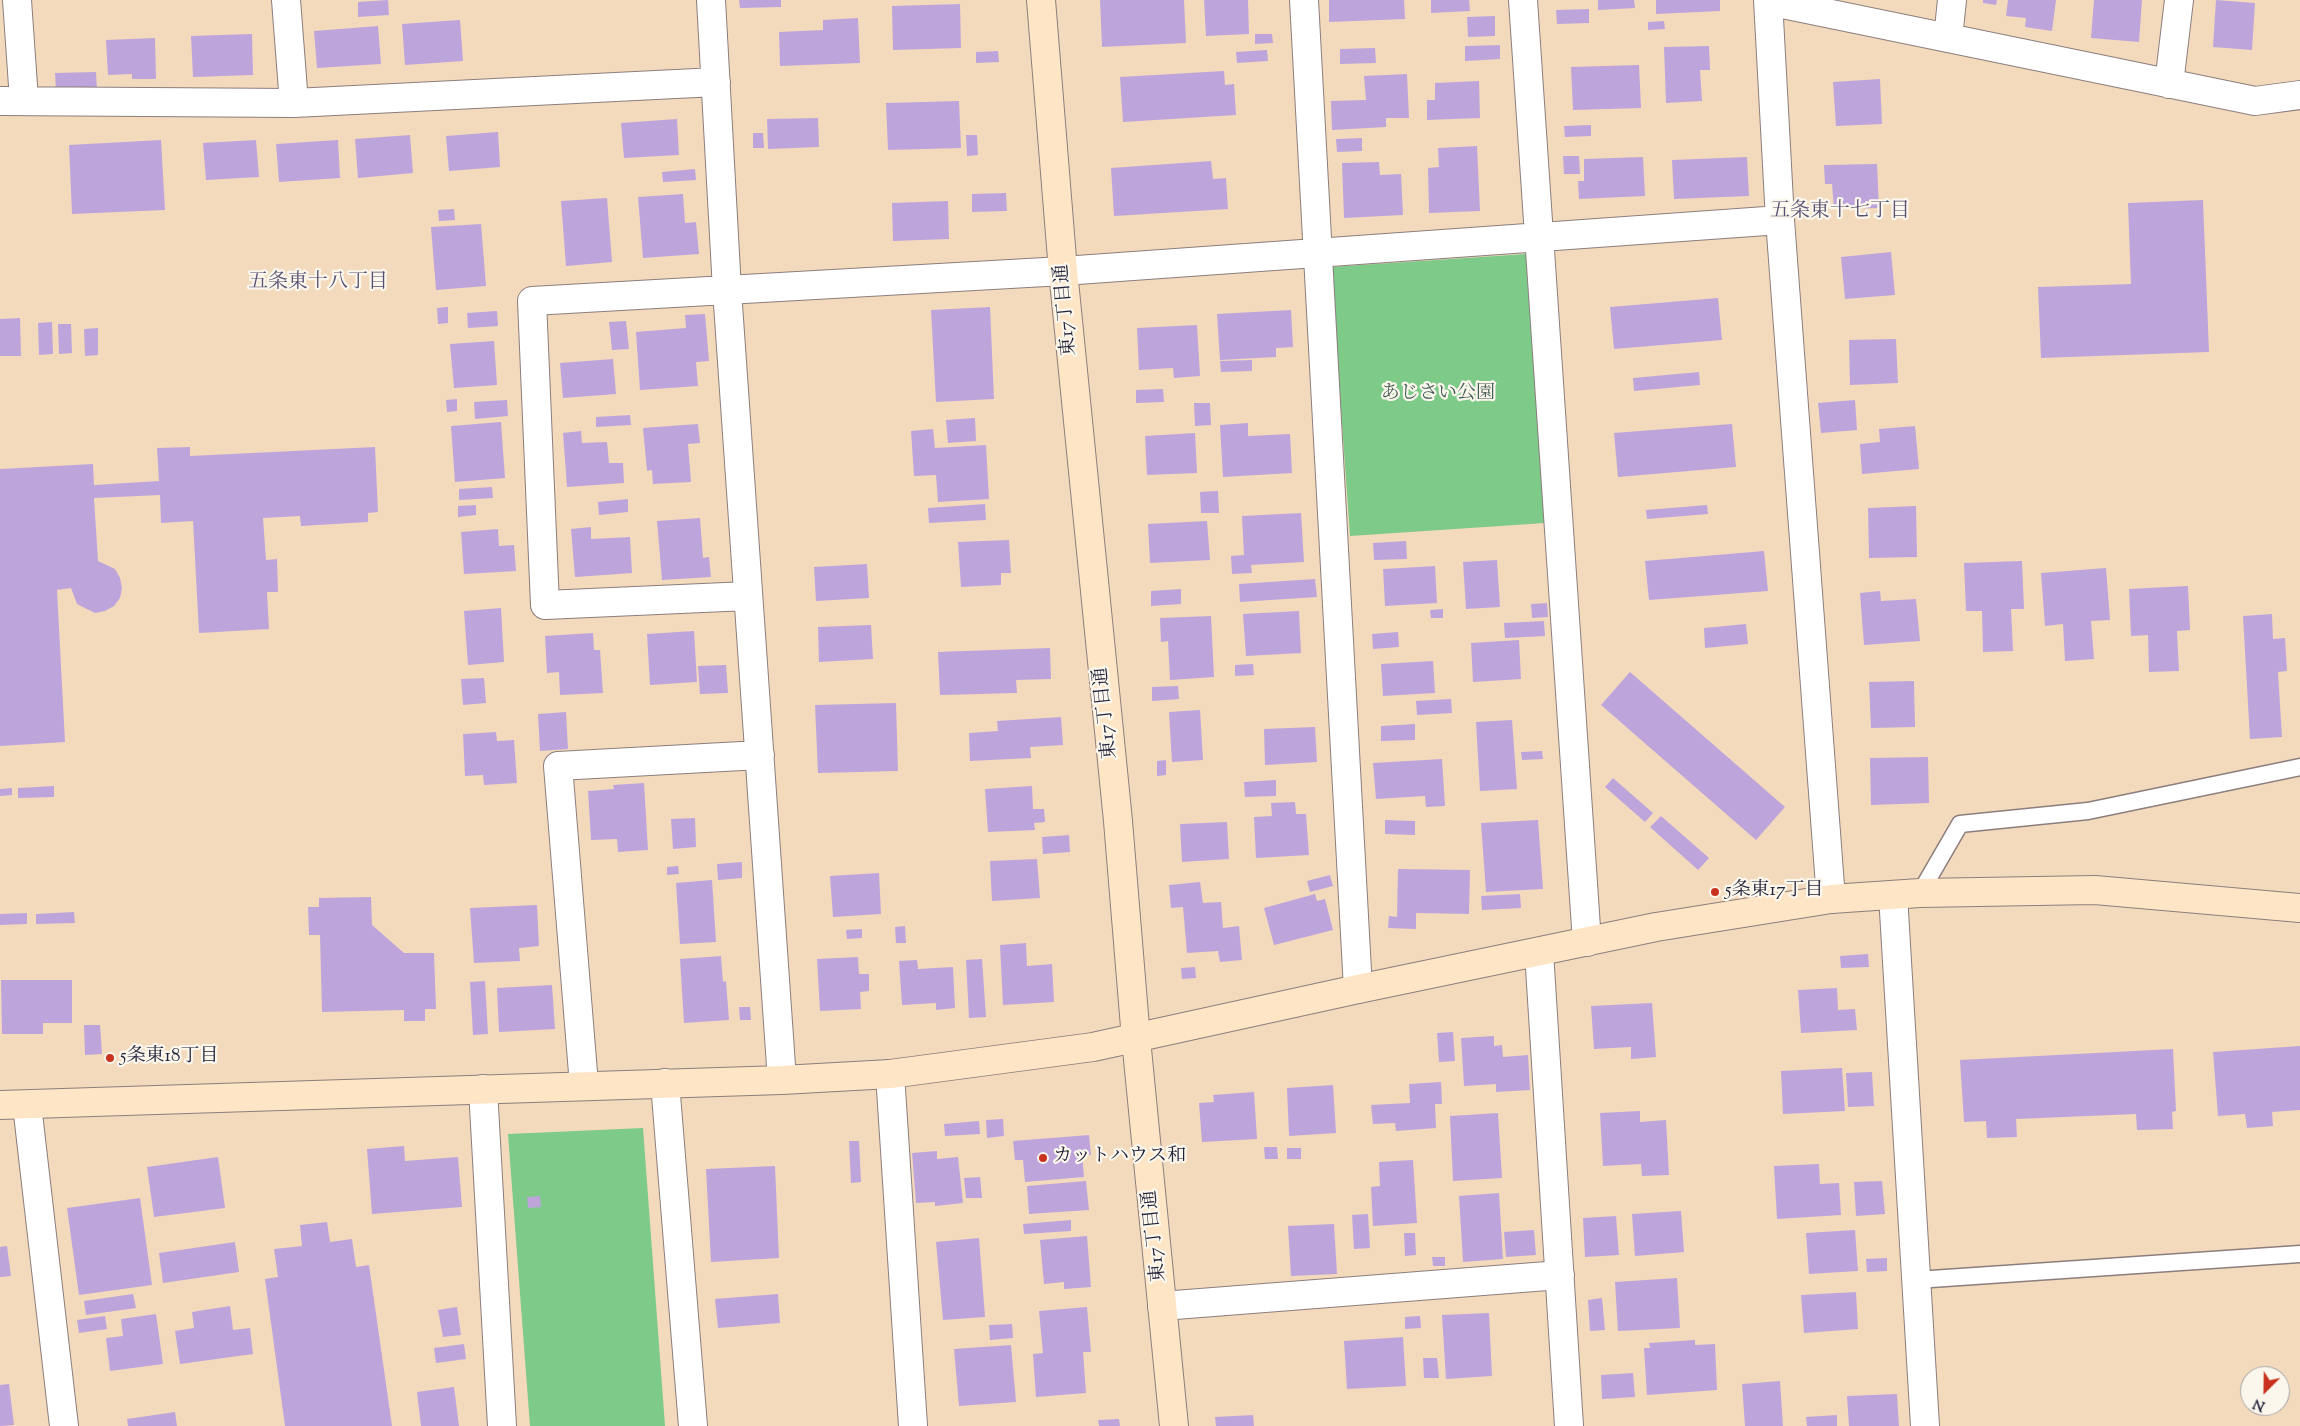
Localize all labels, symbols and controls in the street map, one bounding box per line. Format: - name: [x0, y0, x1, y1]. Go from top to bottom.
- district label: 五条東十七丁目: [1770, 201, 1910, 225]
- street label: 東17丁目通: [1052, 263, 1082, 357]
- district label: 五条東十八丁目: [248, 272, 388, 296]
- park label: あじさい公園: [1381, 384, 1495, 406]
- street label: 東17丁目通: [1091, 666, 1123, 760]
- place label: 5条東17丁目: [1725, 881, 1823, 903]
- marker: 5条東17丁目: [1709, 886, 1721, 898]
- place label: 5条東18丁目: [120, 1047, 218, 1069]
- marker: 5条東18丁目: [104, 1052, 116, 1064]
- place label: カットハウス和: [1053, 1147, 1186, 1169]
- marker: カットハウス和: [1037, 1152, 1049, 1164]
- street label: 東17丁目通: [1140, 1189, 1172, 1283]
- north arrow: [2240, 1366, 2290, 1416]
- text: N: [2250, 1392, 2269, 1415]

